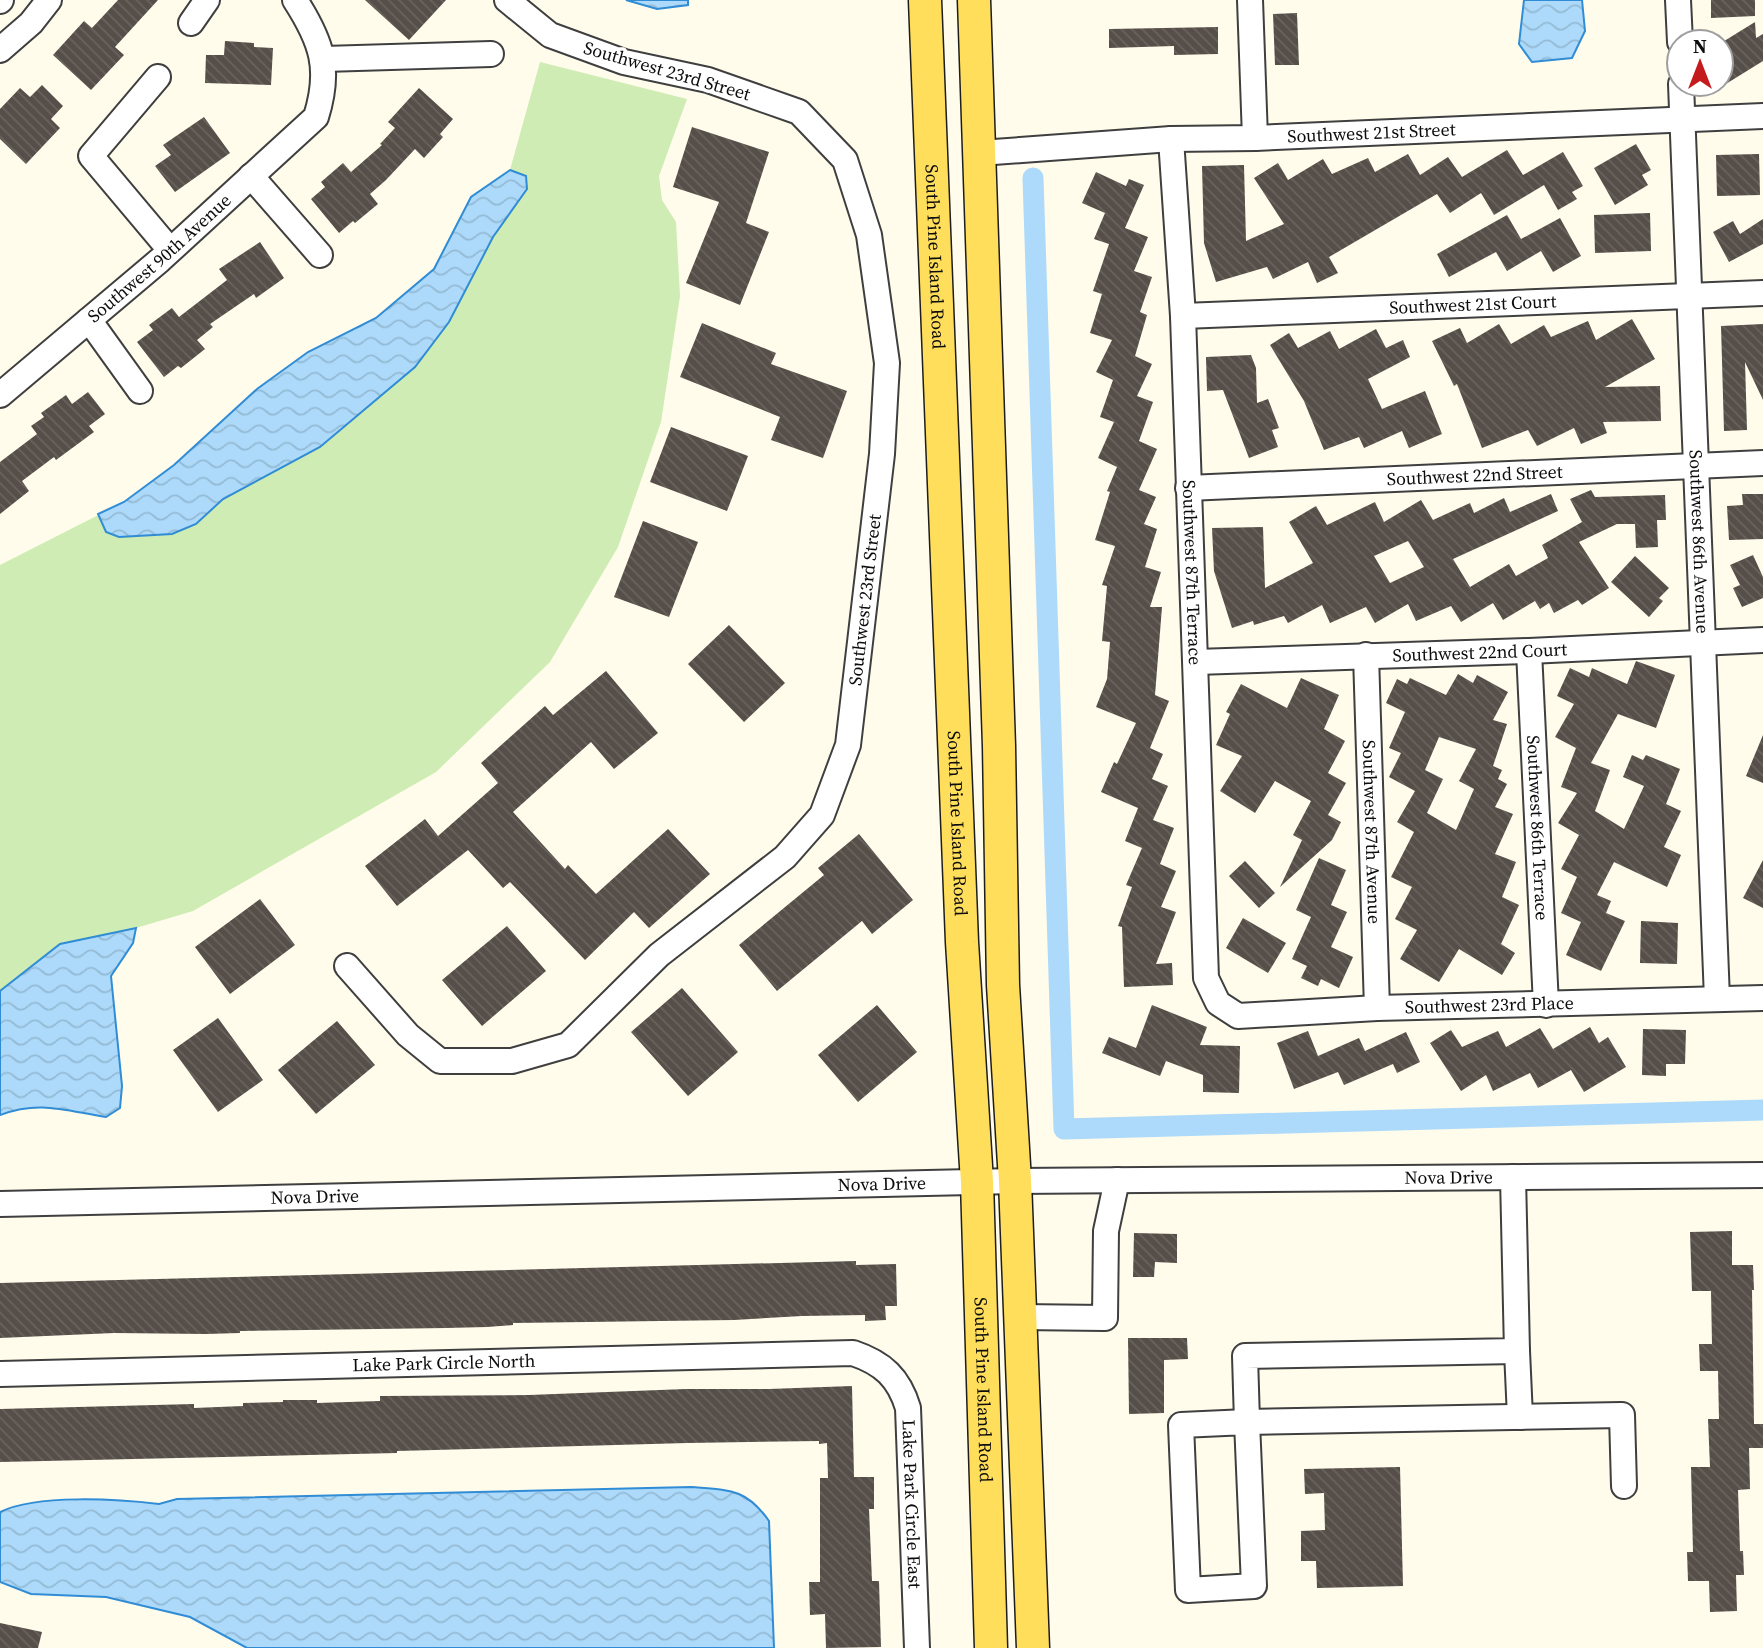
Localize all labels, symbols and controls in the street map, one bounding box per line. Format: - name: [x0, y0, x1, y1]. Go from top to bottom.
- north arrow: [1665, 28, 1735, 98]
- text: N: [1693, 33, 1707, 59]
- street label: Southwest 23rd Street: [581, 35, 754, 106]
- street label: Southwest 21st Street: [1287, 116, 1456, 149]
- street label: South Pine Island Road: [919, 164, 952, 350]
- street label: Southwest 90th Avenue: [82, 188, 236, 328]
- street label: Southwest 21st Court: [1389, 288, 1557, 320]
- street label: Southwest 86th Avenue: [1683, 449, 1716, 634]
- street label: Southwest 22nd Street: [1386, 459, 1563, 491]
- street label: Southwest 87th Terrace: [1177, 479, 1208, 666]
- street label: Southwest 23rd Street: [842, 513, 887, 687]
- street label: Southwest 22nd Court: [1392, 636, 1568, 668]
- street label: South Pine Island Road: [942, 730, 974, 916]
- street label: Southwest 86th Terrace: [1521, 734, 1555, 921]
- street label: Southwest 87th Avenue: [1357, 740, 1387, 924]
- street label: Southwest 23rd Place: [1405, 990, 1574, 1019]
- street label: Nova Drive: [1404, 1164, 1493, 1190]
- street label: Nova Drive: [837, 1170, 926, 1197]
- street label: Nova Drive: [270, 1183, 359, 1210]
- street label: South Pine Island Road: [968, 1297, 999, 1483]
- street label: Lake Park Circle North: [352, 1348, 536, 1377]
- street label: Lake Park Circle East: [896, 1419, 928, 1589]

